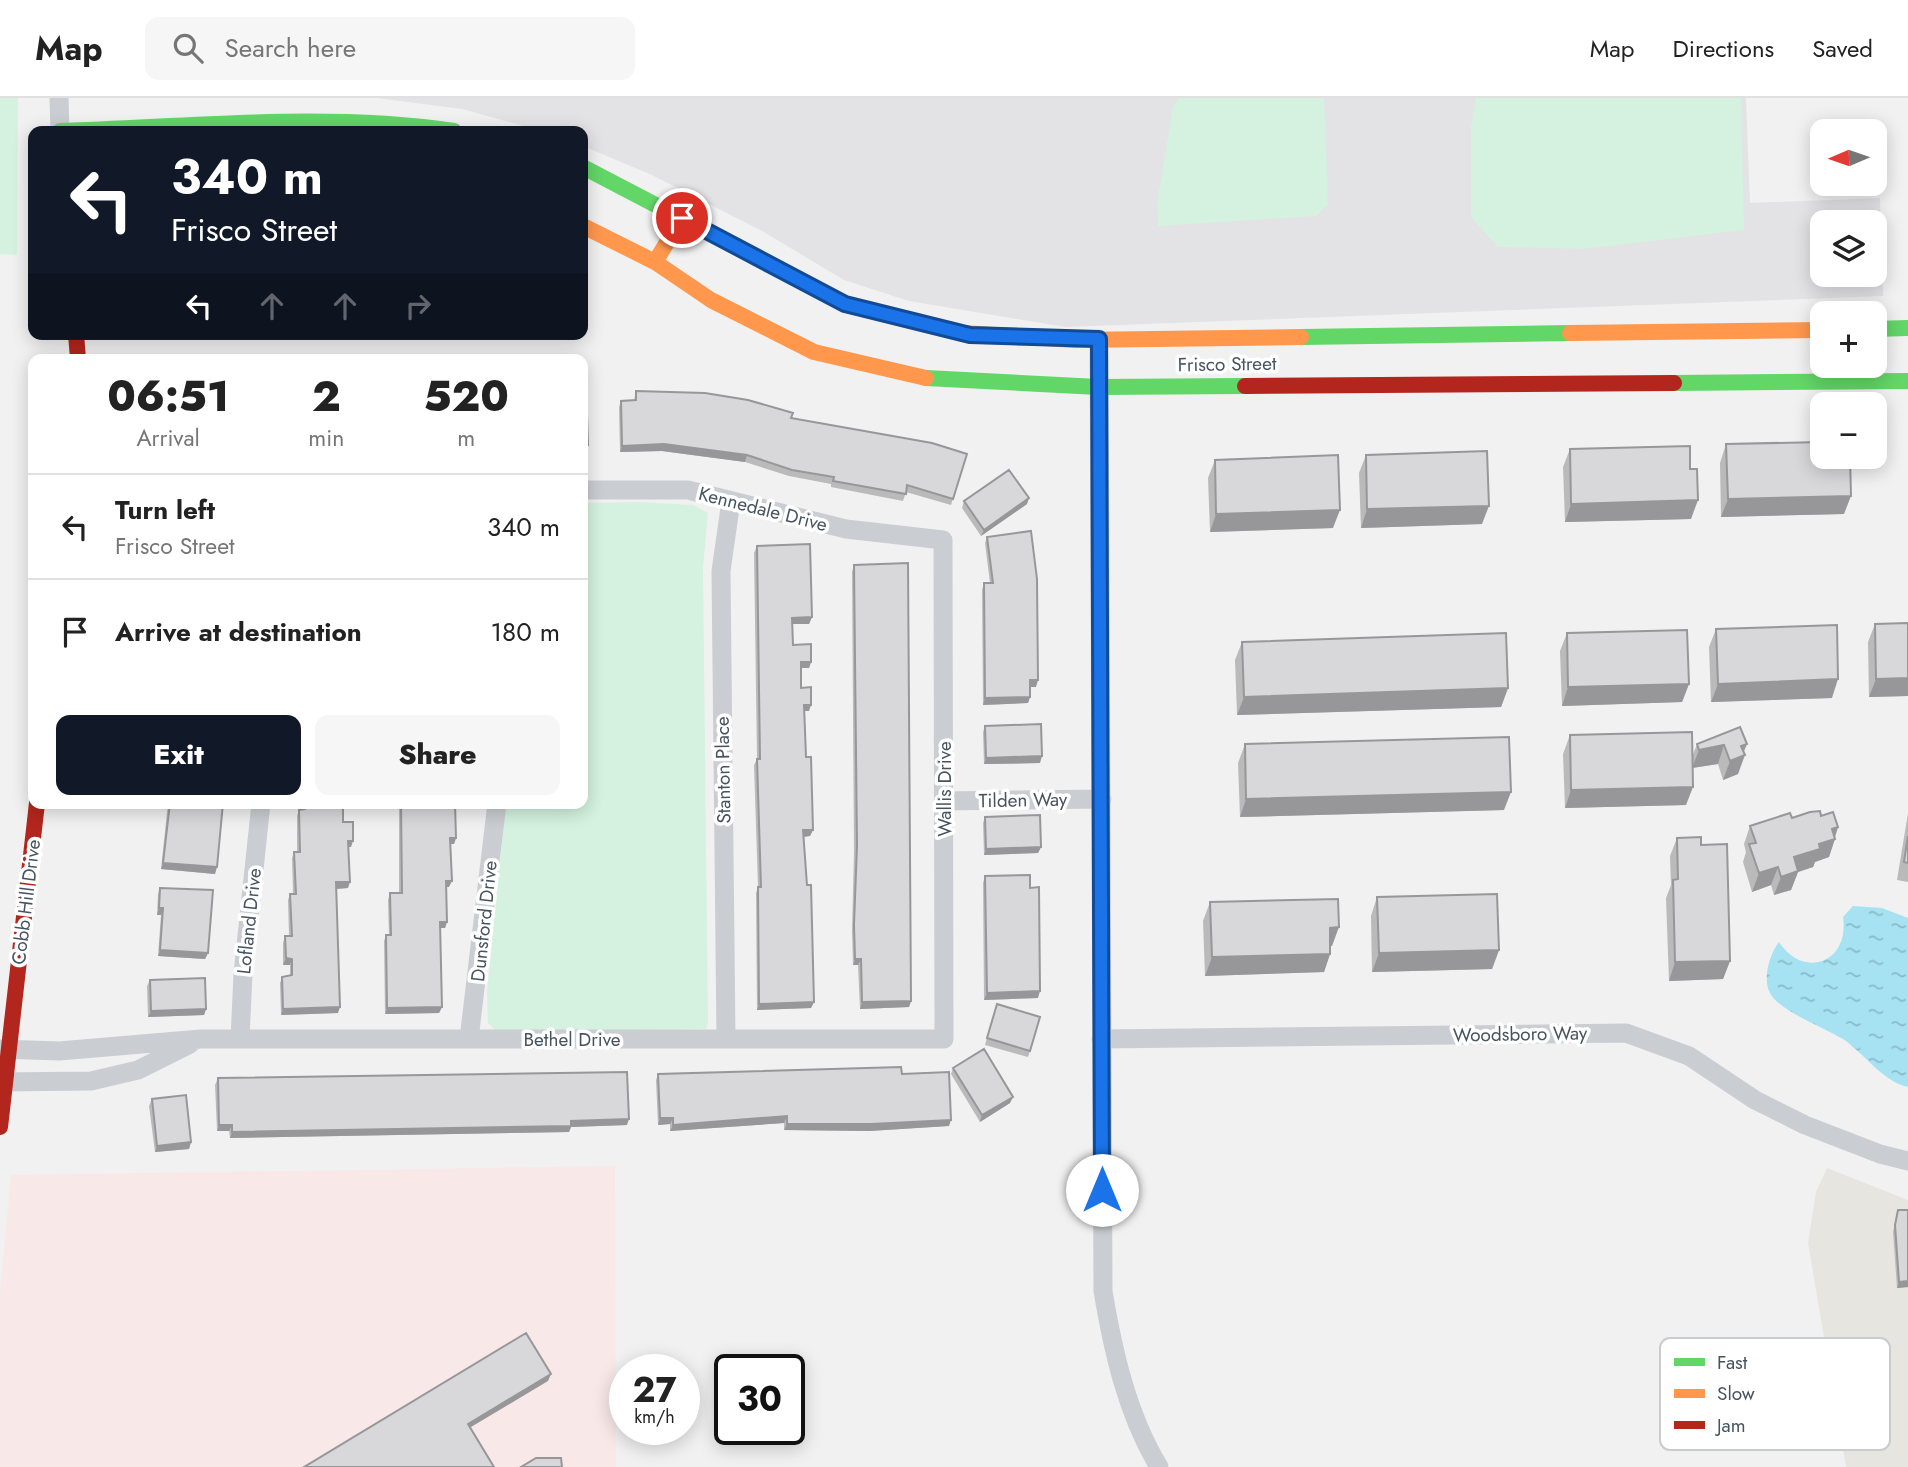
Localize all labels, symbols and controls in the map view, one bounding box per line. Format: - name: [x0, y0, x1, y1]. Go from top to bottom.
- search box: [145, 17, 635, 80]
- text: Map: [35, 25, 103, 72]
- icon: search: [169, 29, 207, 67]
- text: Search here: [225, 29, 356, 67]
- text: Map: [1590, 31, 1635, 66]
- text: Directions: [1673, 31, 1774, 66]
- text: Saved: [1812, 31, 1873, 66]
- north arrow: [1810, 119, 1886, 196]
- map controls: [1810, 119, 1887, 469]
- text: 340 m: [171, 142, 323, 212]
- icon: left: [56, 154, 147, 245]
- pin: [652, 188, 712, 248]
- icon: arrive: [663, 199, 701, 237]
- text: Frisco Street: [171, 207, 337, 253]
- button: layers: [1810, 210, 1887, 287]
- icon: left: [180, 287, 218, 325]
- icon: ahead: [253, 287, 291, 325]
- icon: ahead: [326, 287, 364, 325]
- icon: right: [399, 287, 437, 325]
- button: +: [1810, 301, 1887, 378]
- street label: Frisco Street: [1177, 350, 1277, 378]
- text: 06:51: [107, 366, 229, 427]
- text: 2: [312, 366, 341, 427]
- text: 520: [423, 366, 509, 427]
- button: −: [1810, 392, 1887, 469]
- text: Arrival: [136, 421, 200, 455]
- text: min: [308, 421, 344, 455]
- text: m: [457, 421, 475, 455]
- street label: Kennedale Drive: [696, 480, 830, 538]
- text: Turn left: [115, 491, 215, 529]
- icon: left: [56, 508, 94, 546]
- text: 340 m: [487, 508, 560, 546]
- text: Frisco Street: [115, 529, 235, 563]
- icon: arrive: [56, 613, 94, 651]
- text: Arrive at destination: [115, 613, 362, 651]
- text: 180 m: [490, 613, 560, 651]
- button: Exit: [56, 715, 301, 795]
- button: Share: [315, 715, 560, 795]
- street label: Stanton Place: [709, 716, 737, 824]
- street label: Wallis Drive: [931, 741, 958, 837]
- street label: Tilden Way: [978, 786, 1068, 814]
- street label: Cobb Hill Drive: [5, 838, 47, 966]
- street label: Dunsford Drive: [464, 859, 504, 983]
- street label: Lofland Drive: [230, 866, 268, 975]
- street label: Woodsboro Way: [1453, 1019, 1588, 1049]
- street label: Bethel Drive: [523, 1026, 621, 1053]
- position arrow: [1065, 1153, 1139, 1227]
- legend: [1660, 1338, 1890, 1450]
- text: Fast: [1717, 1349, 1748, 1376]
- speed limit sign: 30: [714, 1354, 805, 1445]
- text: 27: [632, 1365, 677, 1415]
- text: Slow: [1717, 1380, 1755, 1407]
- text: km/h: [634, 1404, 675, 1430]
- text: Jam: [1714, 1412, 1746, 1439]

